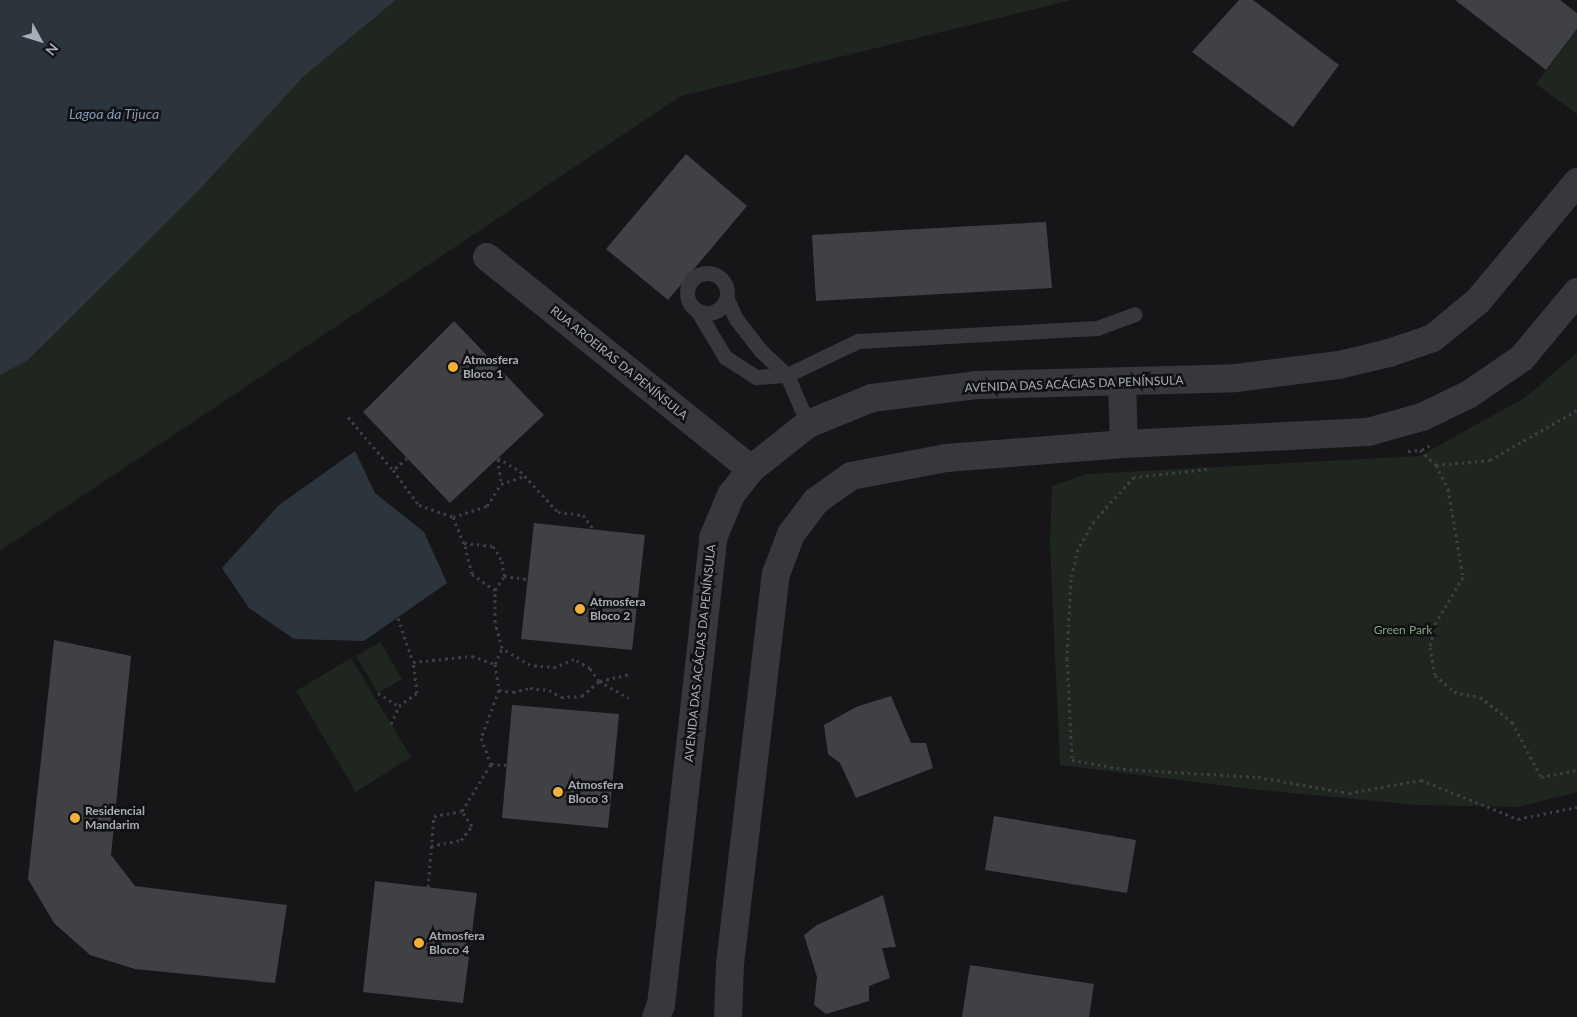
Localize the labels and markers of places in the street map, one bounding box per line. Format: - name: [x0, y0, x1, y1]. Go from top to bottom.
- place label: Atmosfera Bloco 1: [463, 353, 519, 381]
- marker: Atmosfera Bloco 1: [447, 361, 459, 373]
- place label: Atmosfera Bloco 2: [590, 595, 646, 623]
- marker: Atmosfera Bloco 2: [574, 603, 586, 615]
- place label: Atmosfera Bloco 3: [568, 778, 624, 806]
- marker: Atmosfera Bloco 3: [552, 786, 564, 798]
- place label: Residencial Mandarim: [85, 804, 145, 832]
- marker: Residencial Mandarim: [69, 812, 81, 824]
- place label: Atmosfera Bloco 4: [429, 929, 485, 957]
- marker: Atmosfera Bloco 4: [413, 937, 425, 949]

